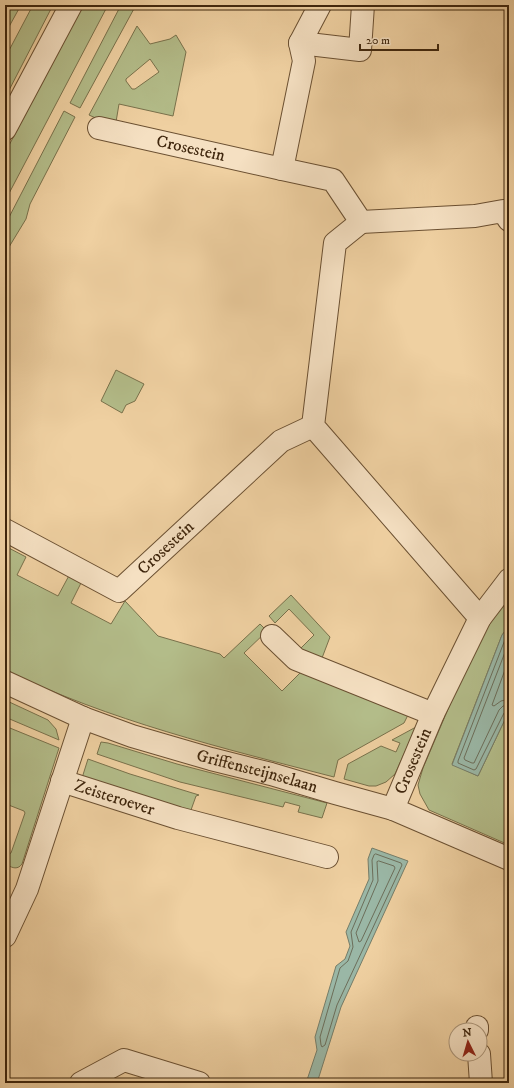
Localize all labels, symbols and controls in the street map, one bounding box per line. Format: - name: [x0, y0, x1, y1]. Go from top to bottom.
- scale bar: [360, 26, 438, 52]
- text: 20 m: [366, 33, 390, 48]
- street label: Crosestein: [154, 130, 227, 167]
- street label: Crosestein: [133, 516, 199, 580]
- street label: Crosestein: [389, 724, 437, 798]
- street label: Griffensteijnselaan: [194, 744, 320, 798]
- street label: Zeisteroever: [72, 775, 158, 821]
- north arrow: [448, 1022, 488, 1062]
- text: N: [462, 1026, 472, 1040]

